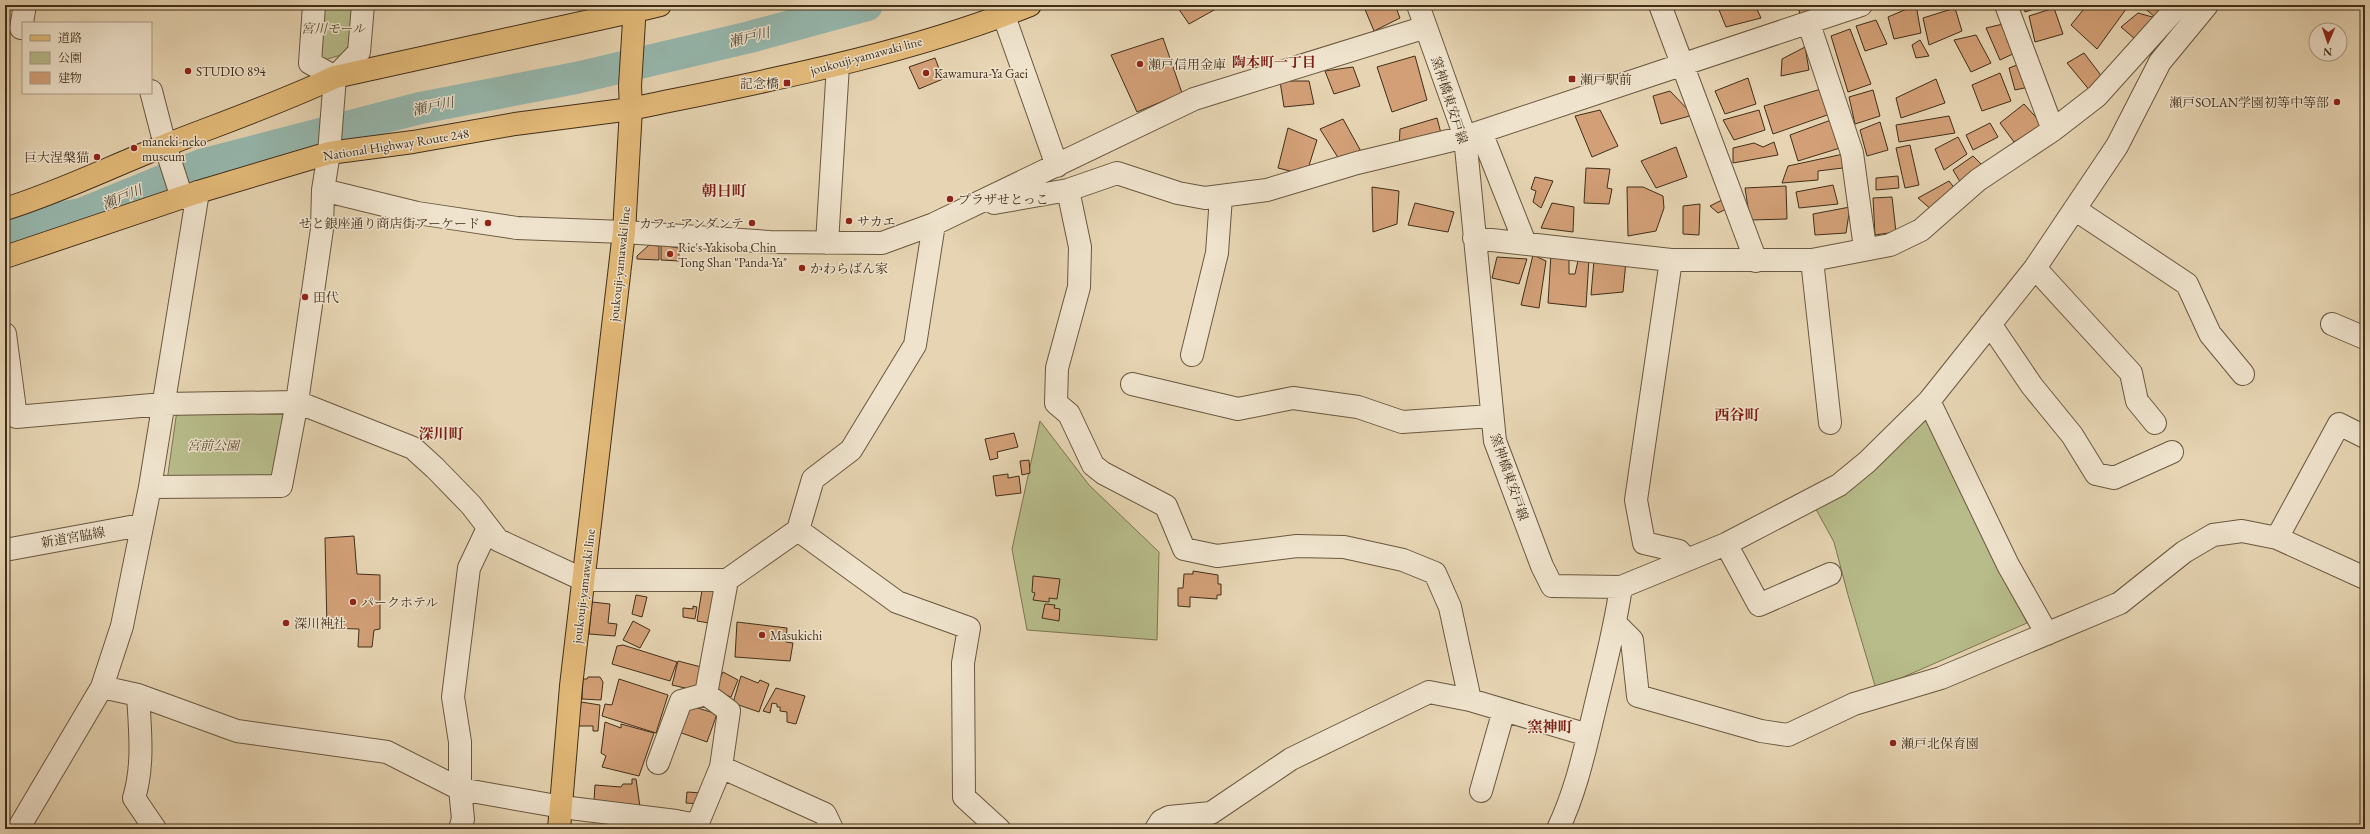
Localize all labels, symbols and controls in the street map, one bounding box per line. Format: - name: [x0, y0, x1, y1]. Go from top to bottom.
- park label: 宮川モール: [301, 20, 367, 37]
- legend: [22, 22, 152, 94]
- north arrow: [2308, 22, 2348, 62]
- water label: 瀬戸川: [726, 23, 773, 51]
- text: 道路: [58, 30, 82, 46]
- street label: joukouji-yamawaki line: [807, 32, 924, 79]
- text: N: [2323, 45, 2332, 59]
- text: 公園: [58, 50, 82, 66]
- district label: 陶本町一丁目: [1232, 53, 1316, 71]
- street label: 窯神橋東安戸線: [1427, 54, 1472, 146]
- place label: 瀬戸信用金庫: [1148, 56, 1226, 73]
- marker: 瀬戸信用金庫: [1135, 59, 1145, 69]
- place label: STUDIO 894: [196, 63, 267, 80]
- place label: Kawamura-Ya Gaei: [934, 65, 1028, 82]
- marker: STUDIO 894: [183, 66, 193, 76]
- marker: Kawamura-Ya Gaei: [921, 68, 931, 78]
- text: 建物: [58, 70, 82, 86]
- place label: 瀬戸駅前: [1580, 71, 1632, 88]
- marker: 瀬戸駅前: [1567, 74, 1577, 84]
- place label: 記念橋: [740, 75, 779, 92]
- marker: 記念橋: [782, 78, 792, 88]
- water label: 瀬戸川: [411, 92, 457, 119]
- place label: 瀬戸SOLAN学園初等中等部: [2169, 94, 2329, 111]
- marker: 瀬戸SOLAN学園初等中等部: [2332, 97, 2342, 107]
- street label: National Highway Route 248: [322, 125, 470, 164]
- place label: maneki-neko museum: [142, 133, 207, 165]
- marker: maneki-neko museum: [129, 143, 139, 153]
- place label: 巨大涅槃猫: [24, 149, 89, 166]
- marker: 巨大涅槃猫: [92, 152, 102, 162]
- water label: 瀬戸川: [99, 180, 147, 213]
- district label: 朝日町: [701, 181, 747, 200]
- place label: プラザせとっこ: [958, 191, 1049, 208]
- marker: プラザせとっこ: [945, 194, 955, 204]
- street label: joukouji-yamawaki line: [605, 206, 634, 323]
- place label: サカエ: [857, 213, 896, 230]
- place label: せと銀座通り商店街アーケード: [298, 215, 480, 232]
- place label: カフェ アンダンテ: [639, 215, 744, 232]
- marker: サカエ: [844, 216, 854, 226]
- marker: せと銀座通り商店街アーケード: [483, 218, 493, 228]
- marker: カフェ アンダンテ: [747, 218, 757, 228]
- place label: Rie's Yakisoba Chin Tong Shan "Panda-Ya": [678, 239, 787, 271]
- marker: Rie's Yakisoba Chin Tong Shan "Panda-Ya": [665, 249, 675, 259]
- place label: かわらばん家: [810, 260, 888, 277]
- marker: かわらばん家: [797, 263, 807, 273]
- place label: 田代: [313, 289, 339, 306]
- marker: 田代: [300, 292, 310, 302]
- district label: 西谷町: [1714, 405, 1760, 424]
- district label: 深川町: [418, 424, 464, 443]
- street label: 窯神橋東安戸線: [1487, 431, 1532, 523]
- park label: 宮前公園: [187, 437, 241, 454]
- street label: 新道宮脇線: [40, 523, 107, 552]
- street label: joukouji-yamawaki line: [568, 528, 599, 645]
- place label: パークホテル: [361, 594, 438, 611]
- marker: パークホテル: [348, 597, 358, 607]
- place label: 深川神社: [294, 615, 346, 632]
- marker: 深川神社: [281, 618, 291, 628]
- place label: Masukichi: [770, 627, 822, 644]
- marker: Masukichi: [757, 630, 767, 640]
- district label: 窯神町: [1527, 717, 1573, 736]
- place label: 瀬戸北保育園: [1901, 735, 1979, 752]
- marker: 瀬戸北保育園: [1888, 738, 1898, 748]

